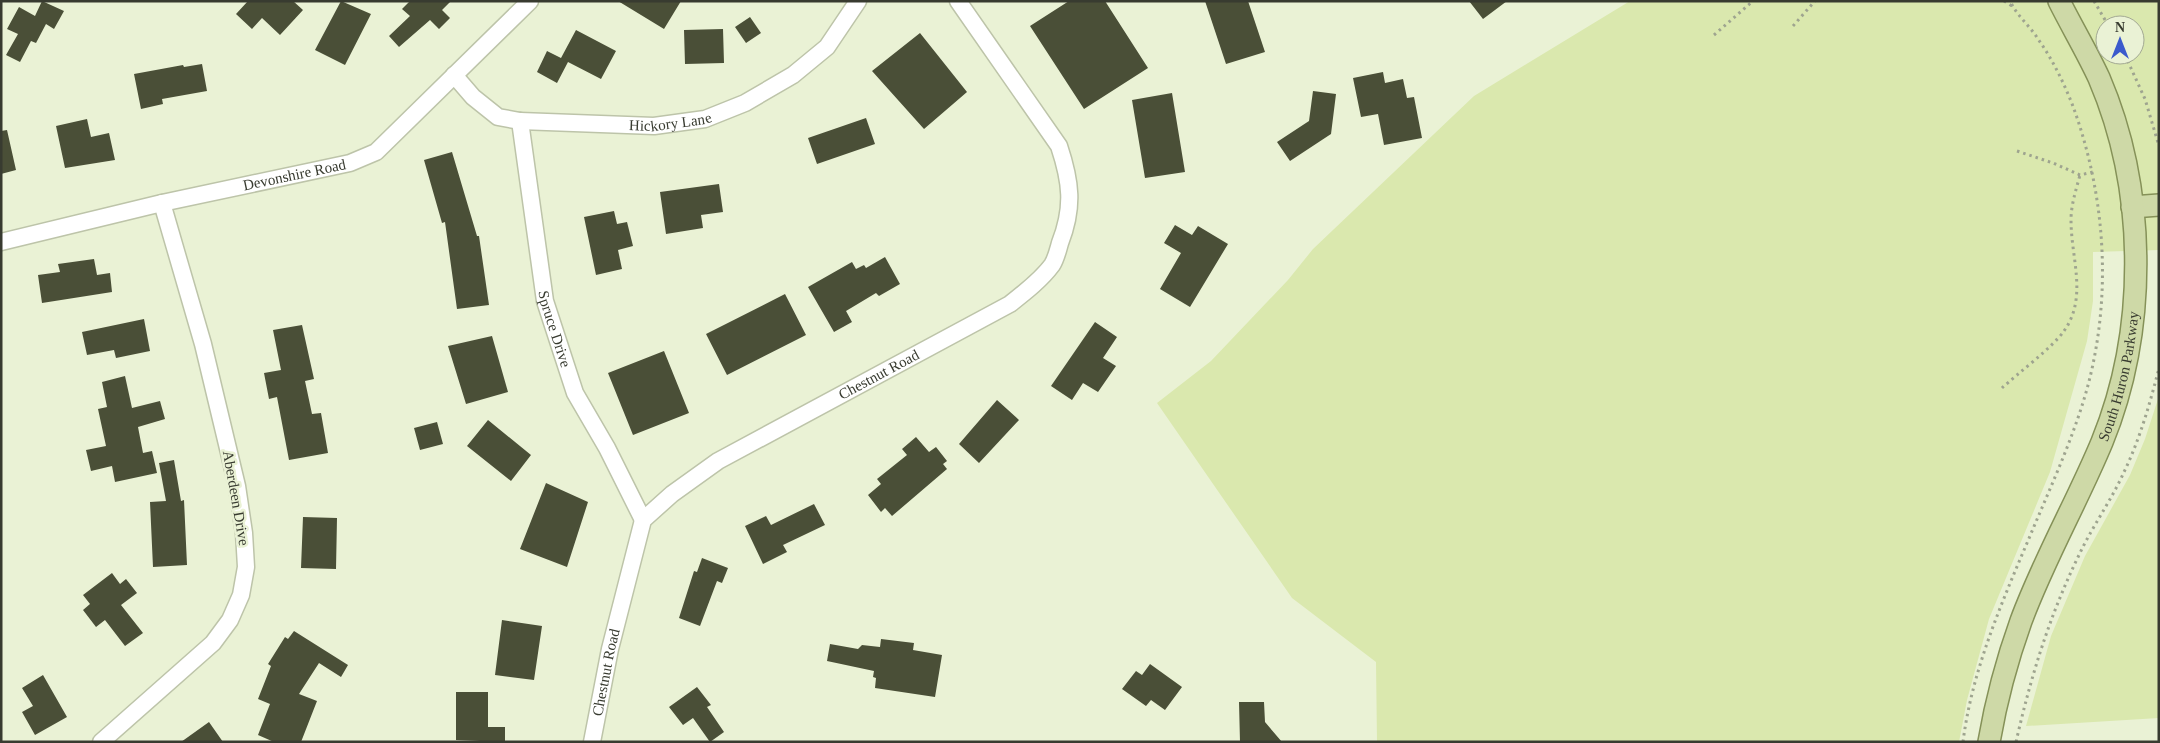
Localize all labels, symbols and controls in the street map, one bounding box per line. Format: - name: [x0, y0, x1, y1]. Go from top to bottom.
- north arrow: [2095, 15, 2145, 65]
- text: N: [2115, 20, 2125, 35]
- street label: Hickory Lane: [629, 109, 714, 134]
- street label: Devonshire Road: [242, 156, 348, 194]
- street label: Spruce Drive: [536, 289, 574, 369]
- street label: South Huron Parkway: [2095, 310, 2142, 444]
- street label: Chestnut Road: [836, 346, 922, 403]
- street label: Aberdeen Drive: [220, 449, 252, 547]
- street label: Chestnut Road: [589, 626, 623, 717]

